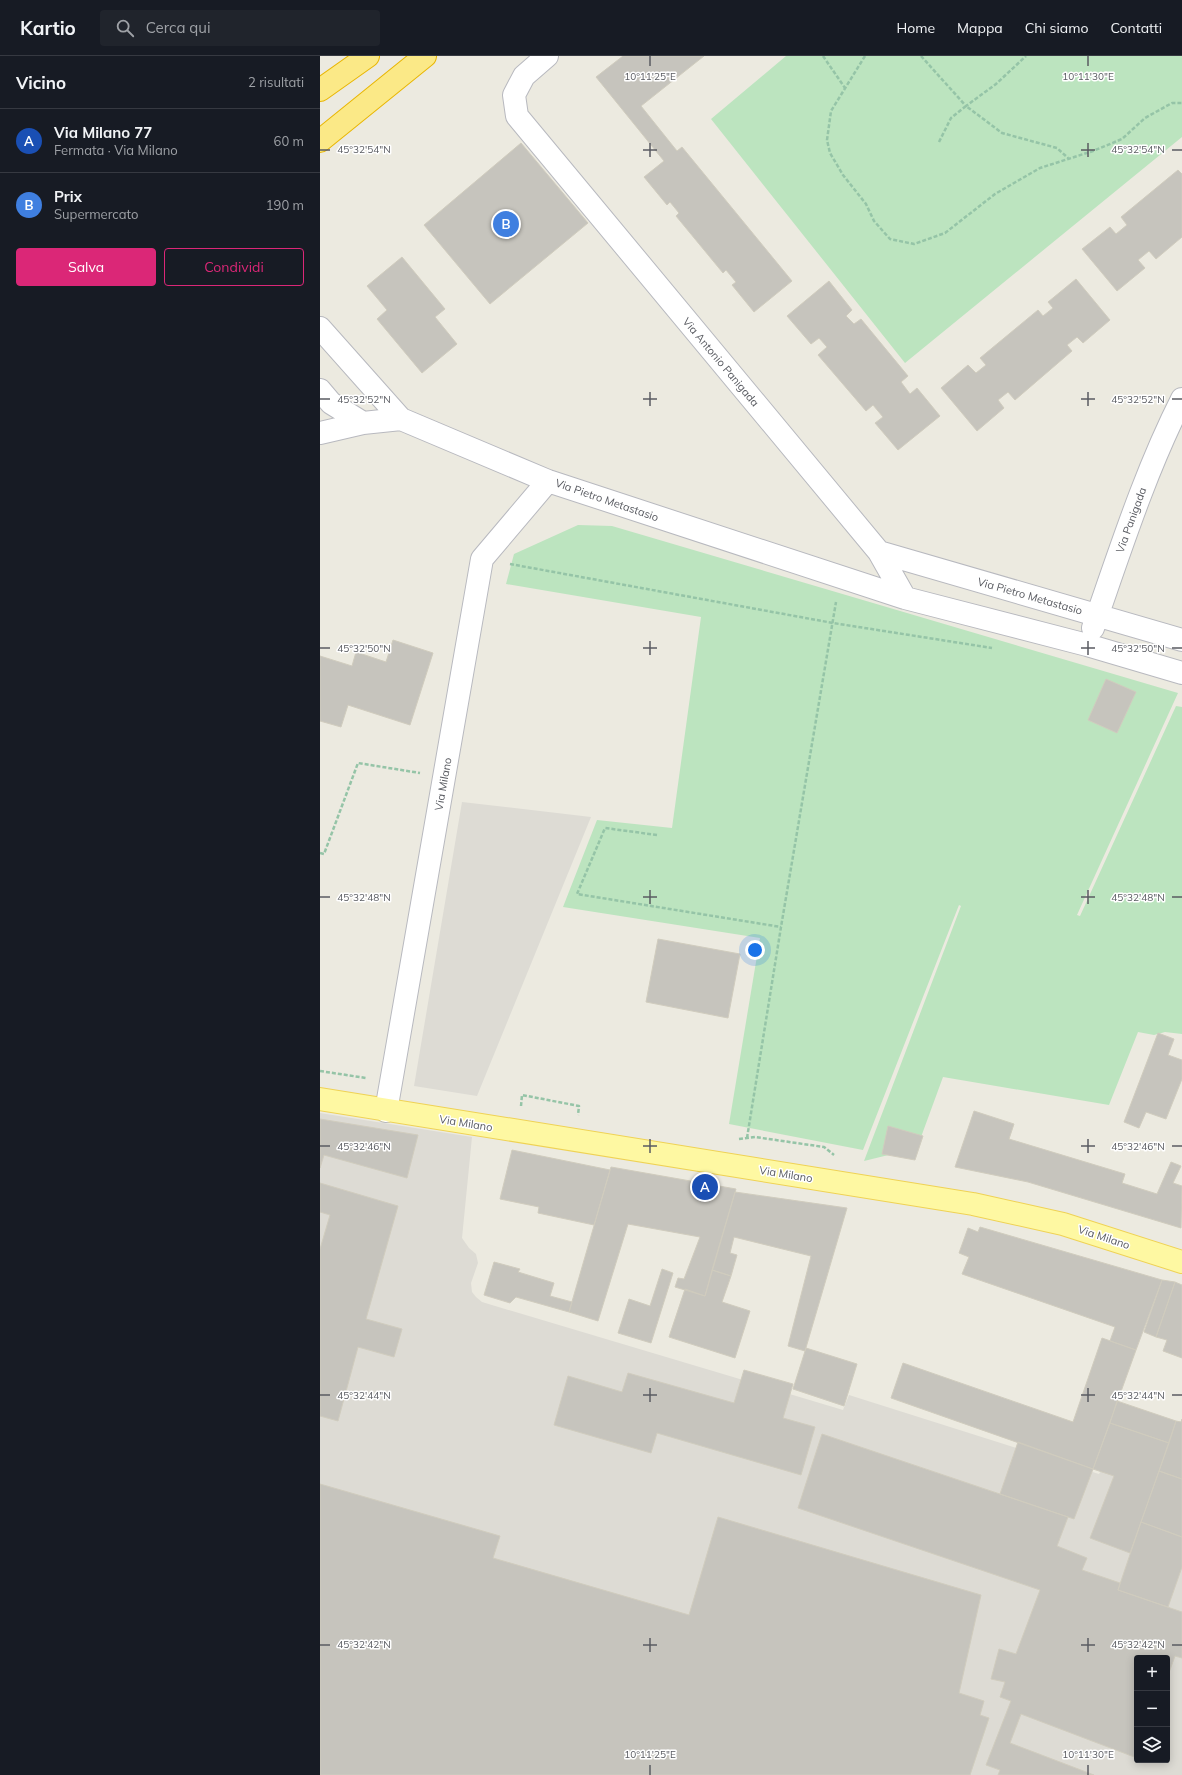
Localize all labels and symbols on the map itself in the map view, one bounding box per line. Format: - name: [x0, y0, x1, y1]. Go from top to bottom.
- text: 10°11'25"E: [624, 70, 676, 83]
- text: 10°11'30"E: [1062, 70, 1114, 83]
- text: 45°32'54"N: [337, 143, 391, 156]
- text: 45°32'54"N: [1111, 143, 1165, 156]
- pin: B: [493, 209, 519, 239]
- street label: Via Antonio Panigada: [680, 315, 762, 409]
- text: 45°32'52"N: [337, 393, 391, 406]
- text: 45°32'52"N: [1111, 393, 1165, 406]
- street label: Via Pietro Metastasio: [553, 476, 661, 524]
- street label: Via Panigada: [1113, 485, 1149, 555]
- street label: Via Pietro Metastasio: [976, 574, 1084, 618]
- text: 45°32'50"N: [337, 642, 391, 655]
- text: 45°32'50"N: [1111, 642, 1165, 655]
- street label: Via Milano: [431, 756, 455, 812]
- text: 45°32'48"N: [337, 891, 391, 904]
- text: 45°32'48"N: [1111, 891, 1165, 904]
- your location: [745, 940, 765, 960]
- street label: Via Milano: [438, 1112, 494, 1134]
- text: 45°32'46"N: [337, 1140, 391, 1153]
- text: 45°32'46"N: [1111, 1140, 1165, 1153]
- street label: Via Milano: [758, 1163, 814, 1185]
- pin: A: [692, 1172, 718, 1202]
- street label: Via Milano: [1076, 1222, 1132, 1252]
- text: 45°32'44"N: [337, 1389, 391, 1402]
- text: 45°32'44"N: [1111, 1389, 1165, 1402]
- text: 45°32'42"N: [337, 1638, 391, 1651]
- text: 45°32'42"N: [1111, 1638, 1165, 1651]
- text: 10°11'25"E: [624, 1748, 676, 1761]
- text: 10°11'30"E: [1062, 1748, 1114, 1761]

